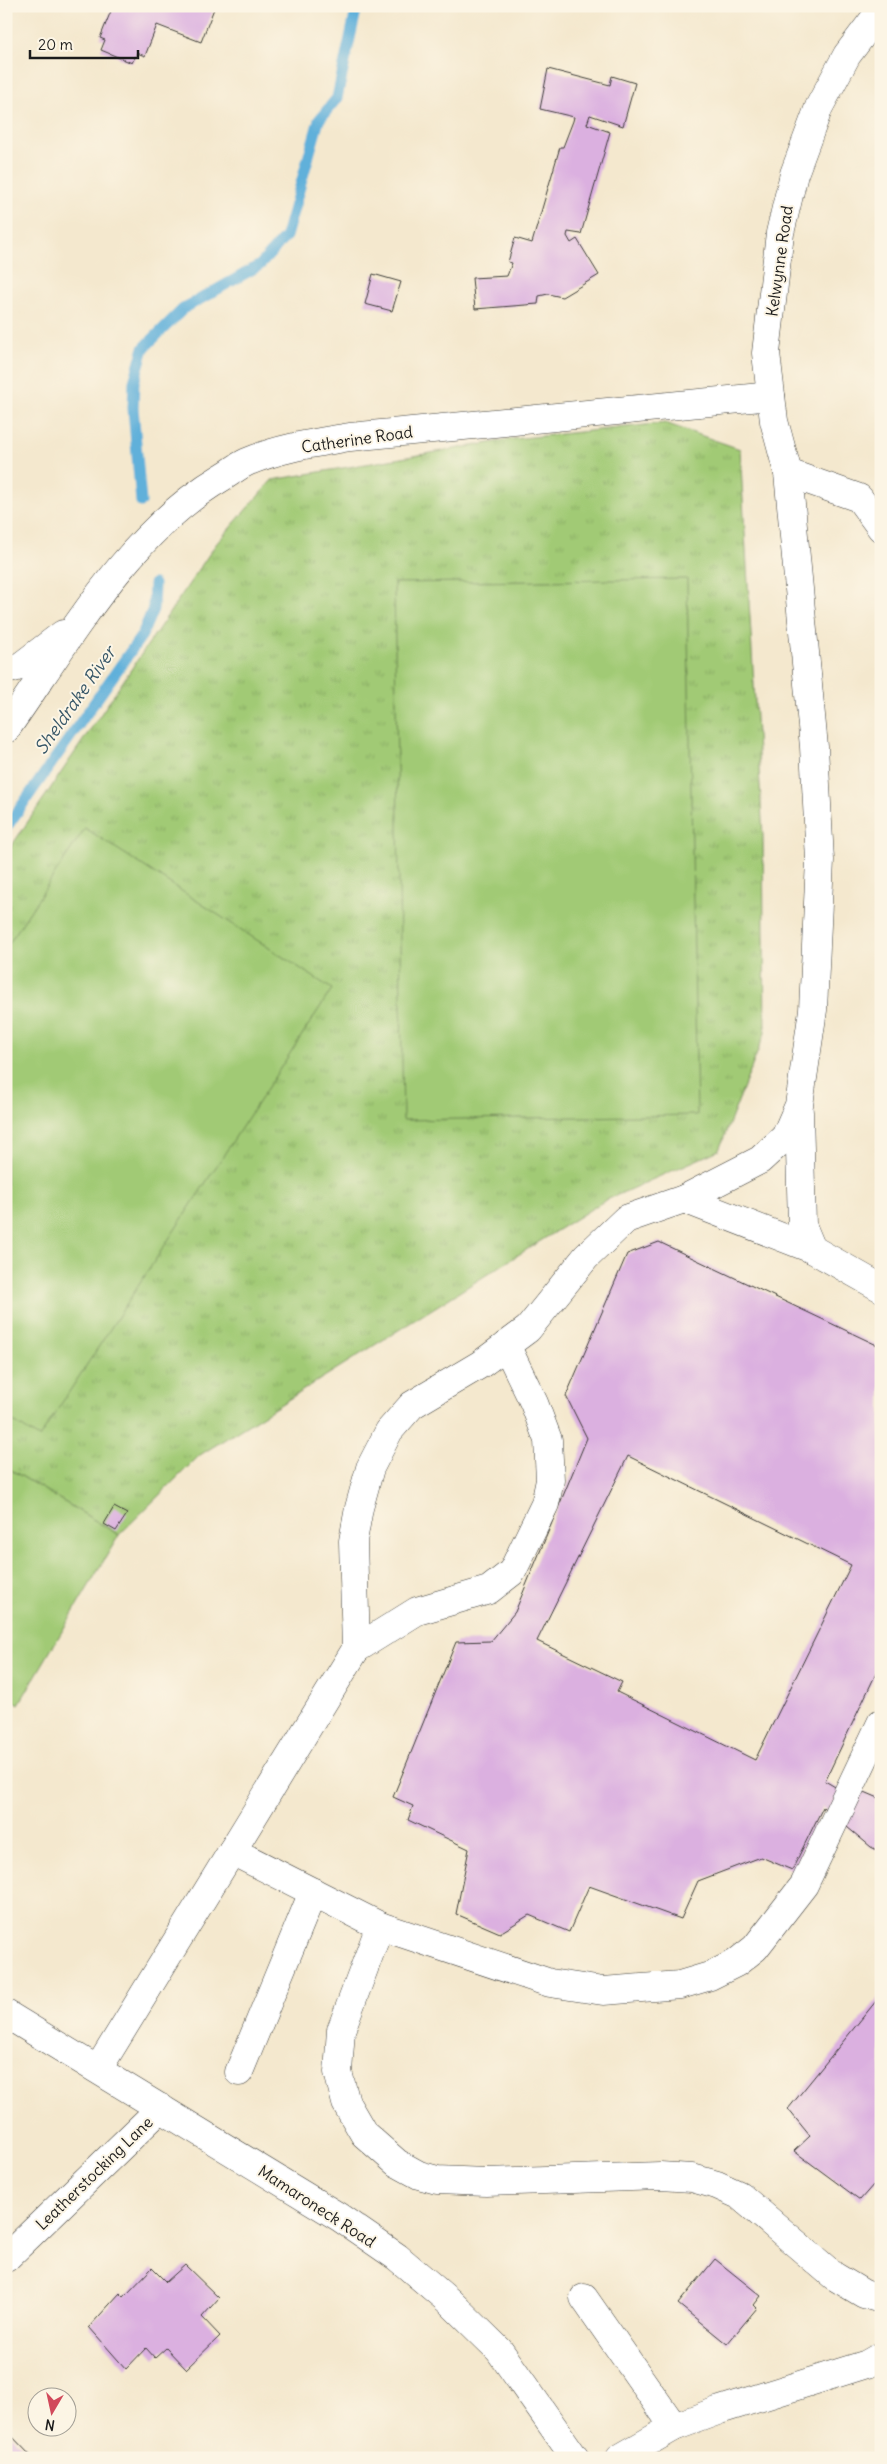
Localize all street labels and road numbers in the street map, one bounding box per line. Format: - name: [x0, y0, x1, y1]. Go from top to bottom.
- street label: Kelwynne Road: [761, 204, 797, 318]
- street label: Catherine Road: [300, 421, 414, 457]
- street label: Leatherstocking Lane: [31, 2112, 157, 2234]
- street label: Mamaroneck Road: [254, 2161, 380, 2251]

